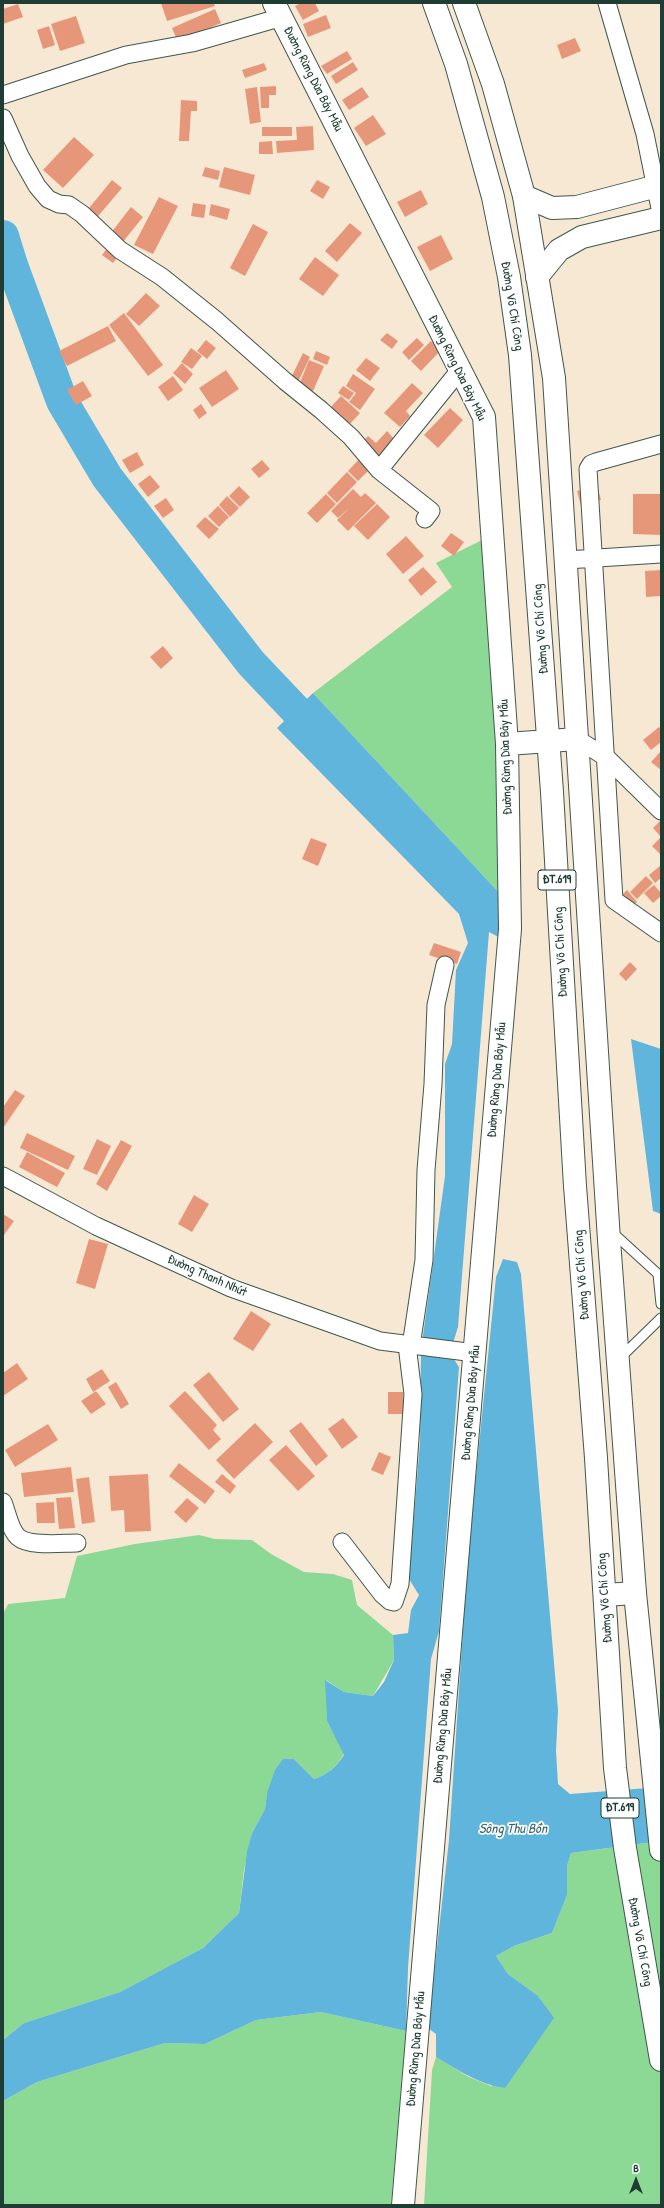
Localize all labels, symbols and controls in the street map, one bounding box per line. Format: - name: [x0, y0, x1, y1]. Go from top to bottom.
- street label: Đường Rừng Dừa Bảy Mẫu: [280, 24, 346, 134]
- street label: Đường Võ Chí Công: [497, 260, 527, 352]
- street label: Đường Rừng Dừa Bảy Mẫu: [425, 313, 489, 423]
- street label: Đường Võ Chí Công: [530, 583, 552, 675]
- street label: Đường Rừng Dừa Bảy Mẫu: [496, 699, 516, 815]
- road number: ĐT.619: [538, 870, 576, 890]
- street label: Đường Võ Chí Công: [551, 907, 571, 997]
- street label: Đường Rừng Dừa Bảy Mẫu: [484, 1022, 510, 1138]
- street label: Đường Võ Chí Công: [571, 1229, 593, 1321]
- street label: Đường Thanh Nhứt: [165, 1252, 249, 1300]
- street label: Đường Rừng Dừa Bảy Mẫu: [458, 1345, 484, 1461]
- street label: Đường Võ Chí Công: [594, 1552, 616, 1644]
- street label: Đường Rừng Dừa Bảy Mẫu: [430, 1668, 456, 1784]
- road number: ĐT.619: [601, 1798, 639, 1818]
- water label: Sông Thu Bồn: [479, 1821, 547, 1837]
- street label: Đường Võ Chí Công: [624, 1896, 656, 1988]
- street label: Đường Rừng Dừa Bảy Mẫu: [403, 1991, 429, 2107]
- north arrow: [616, 2160, 656, 2200]
- text: B: [633, 2161, 639, 2175]

